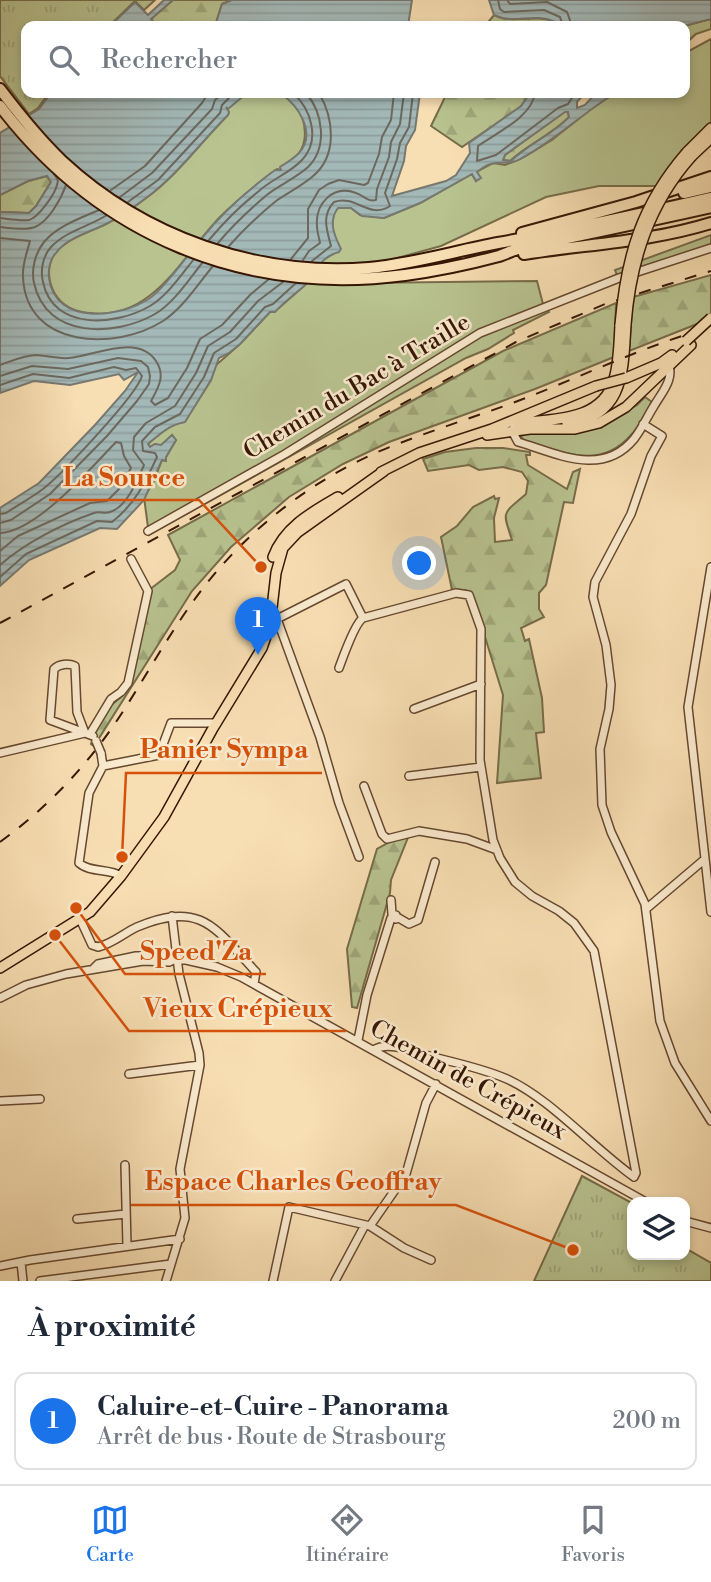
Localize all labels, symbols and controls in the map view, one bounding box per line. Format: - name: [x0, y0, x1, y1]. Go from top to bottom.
- search box: [21, 21, 690, 98]
- icon: search: [45, 41, 83, 79]
- text: Rechercher: [101, 44, 237, 76]
- street label: Chemin du Bac à Traille: [238, 307, 476, 467]
- callout: La Source: [49, 453, 199, 500]
- text: La Source: [63, 462, 185, 494]
- your location: [402, 546, 436, 580]
- pin: 1: [235, 597, 281, 655]
- callout: Panier Sympa: [126, 726, 322, 773]
- text: Panier Sympa: [140, 734, 309, 766]
- callout: Speed'Za: [125, 927, 266, 974]
- text: Speed'Za: [140, 936, 253, 968]
- callout: Vieux Crépieux: [129, 984, 346, 1031]
- text: Vieux Crépieux: [143, 993, 332, 1025]
- street label: Chemin de Crépieux: [364, 1013, 572, 1147]
- callout: Espace Charles Geoffray: [131, 1158, 456, 1205]
- text: Espace Charles Geoffray: [144, 1166, 443, 1198]
- map controls: [627, 1197, 690, 1260]
- button: layers: [627, 1197, 690, 1260]
- text: À proximité: [28, 1308, 196, 1346]
- text: Caluire-et-Cuire - Panorama: [97, 1391, 449, 1423]
- text: 1: [47, 1407, 59, 1435]
- text: 200 m: [613, 1407, 681, 1435]
- text: Arrêt de bus · Route de Strasbourg: [97, 1423, 446, 1451]
- tab: Carte: [86, 1501, 134, 1567]
- tab: Itinéraire: [306, 1501, 389, 1567]
- tab: Favoris: [561, 1501, 625, 1567]

